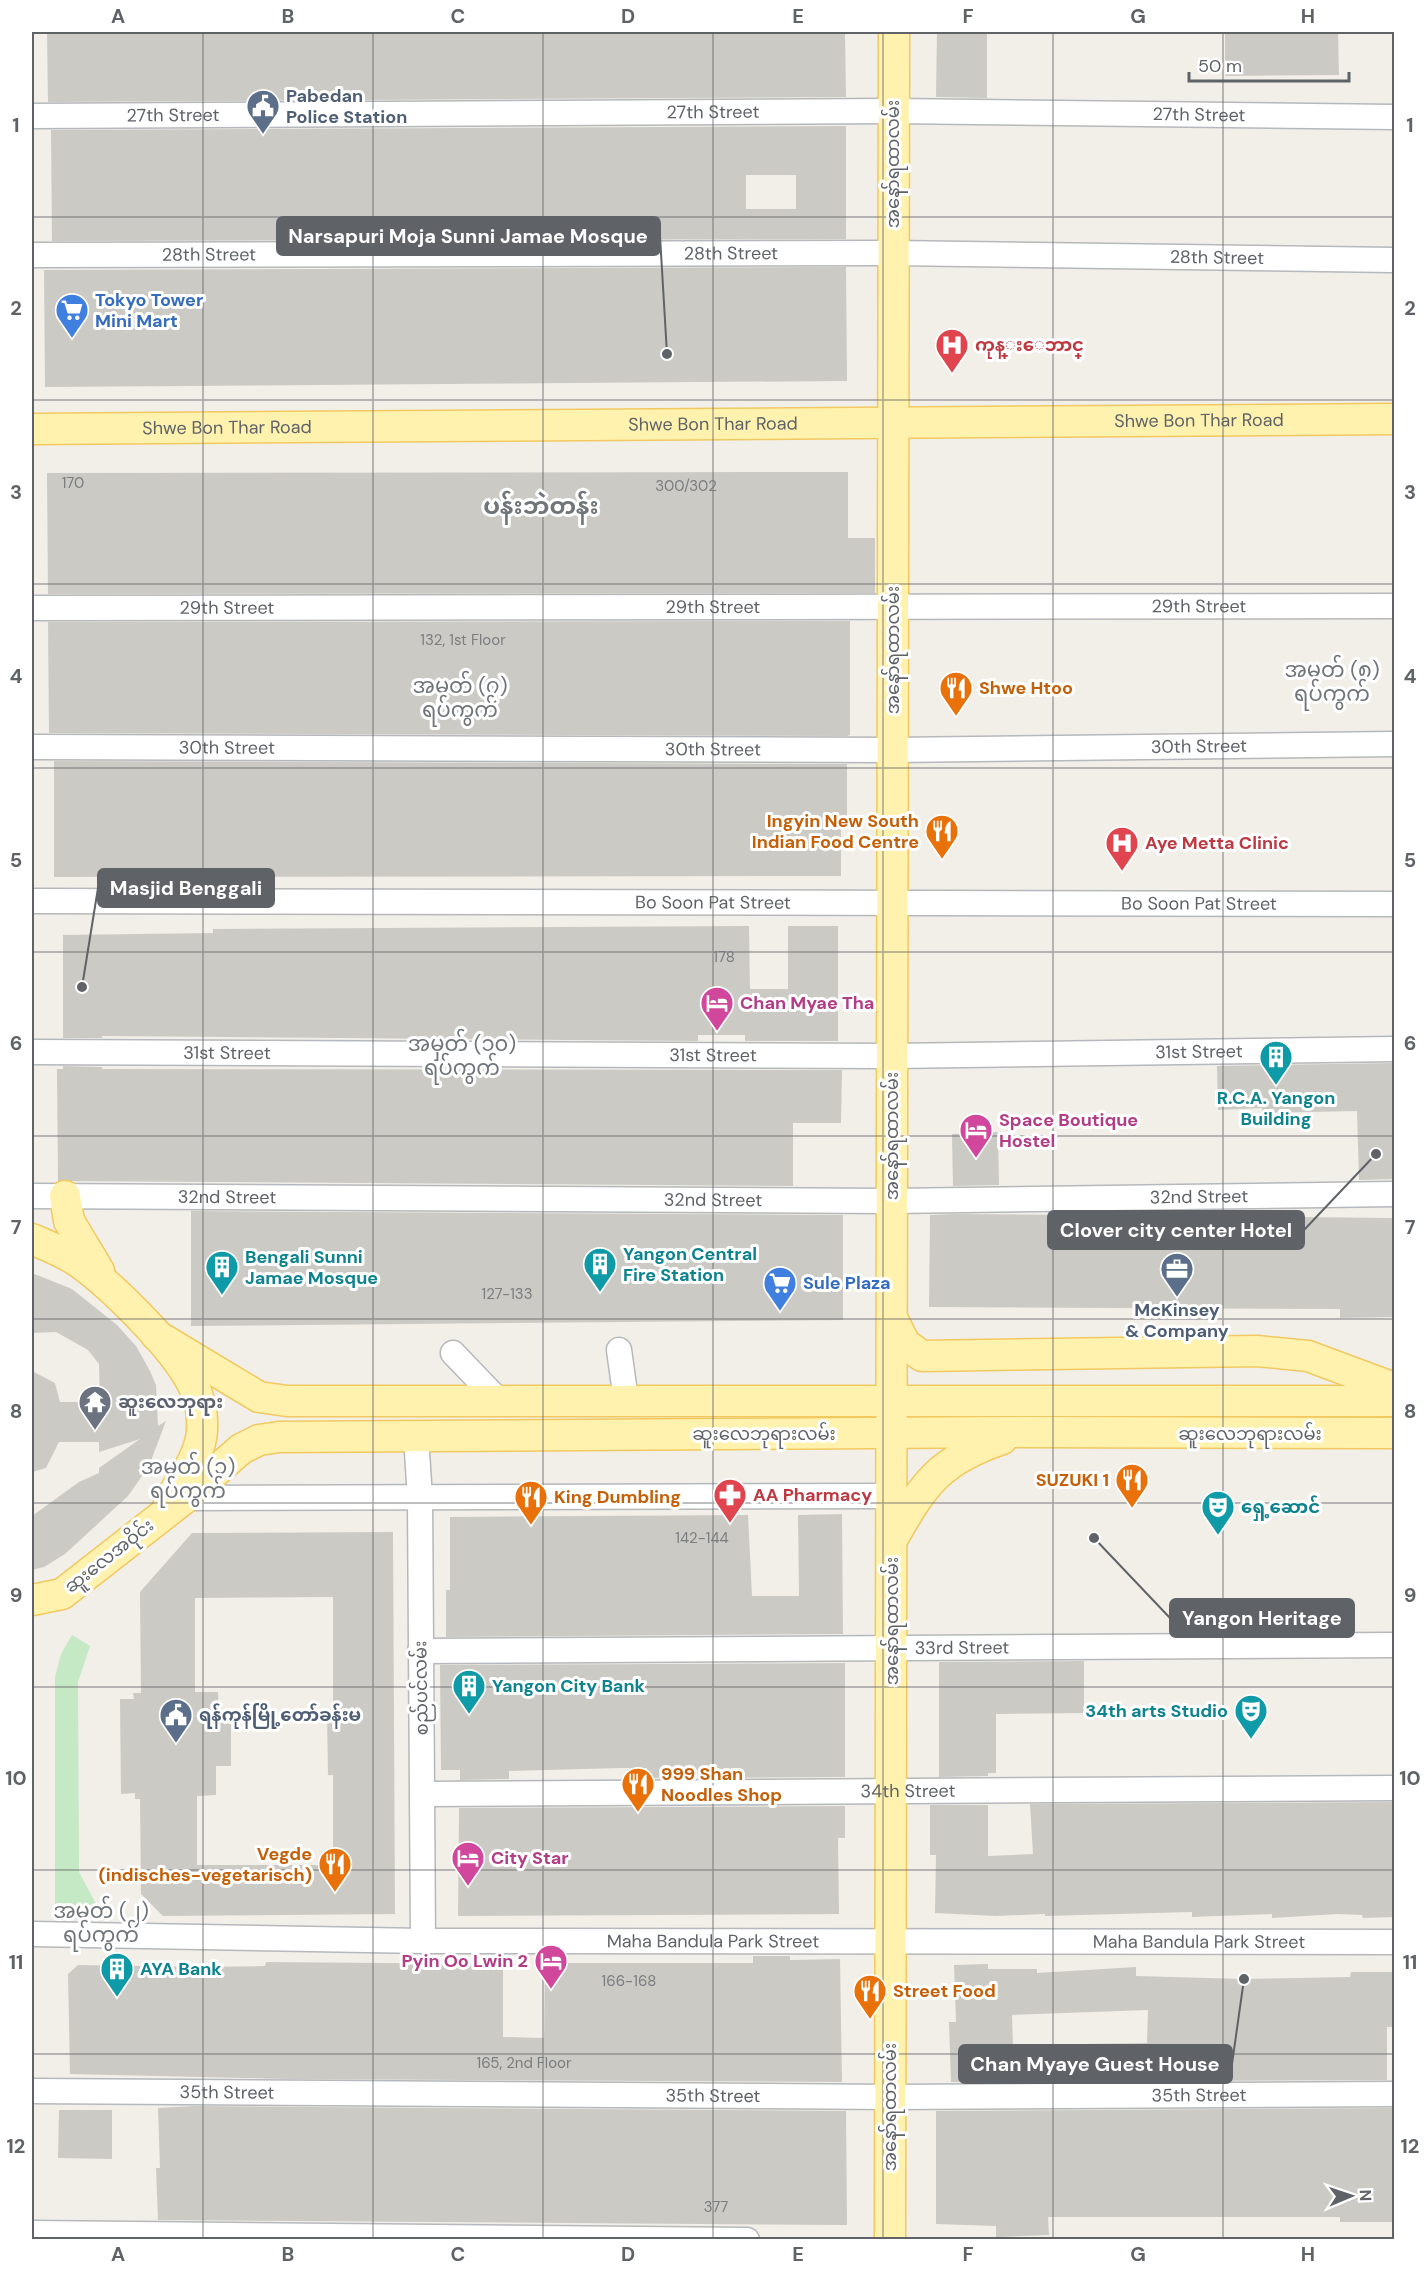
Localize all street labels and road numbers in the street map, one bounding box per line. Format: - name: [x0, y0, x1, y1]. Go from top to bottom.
- street label: 27th Street: [666, 100, 760, 124]
- street label: အနော်ရထာလမ်း: [880, 100, 908, 228]
- street label: 27th Street: [1152, 102, 1246, 127]
- street label: 27th Street: [126, 103, 220, 127]
- street label: 28th Street: [684, 241, 778, 265]
- street label: 28th Street: [162, 242, 256, 267]
- street label: 28th Street: [1170, 245, 1264, 270]
- street label: Shwe Bon Thar Road: [1114, 408, 1284, 433]
- street label: Shwe Bon Thar Road: [628, 411, 798, 437]
- street label: Shwe Bon Thar Road: [142, 415, 312, 440]
- street label: အနော်ရထာလမ်း: [880, 586, 908, 714]
- street label: 29th Street: [1152, 594, 1246, 618]
- street label: 29th Street: [666, 595, 760, 619]
- street label: 29th Street: [180, 596, 274, 620]
- street label: 30th Street: [1151, 734, 1247, 759]
- street label: 30th Street: [179, 736, 275, 760]
- street label: 30th Street: [665, 737, 761, 762]
- street label: Bo Soon Pat Street: [635, 890, 791, 915]
- street label: Bo Soon Pat Street: [1121, 891, 1277, 916]
- street label: 31st Street: [1155, 1039, 1243, 1064]
- street label: 31st Street: [183, 1041, 271, 1065]
- street label: 31st Street: [669, 1043, 757, 1067]
- street label: အနော်ရထာလမ်း: [879, 1072, 907, 1200]
- street label: 32nd Street: [1150, 1184, 1248, 1209]
- street label: 32nd Street: [178, 1185, 276, 1209]
- street label: 32nd Street: [664, 1188, 762, 1212]
- street label: ဆူးလေဘုရားလမ်း: [692, 1421, 836, 1449]
- street label: ဆူးလေဘုရားလမ်း: [1178, 1421, 1322, 1449]
- street label: ဆူးလေအဝိုင်း: [58, 1512, 160, 1601]
- street label: အနော်ရထာလမ်း: [879, 1557, 907, 1685]
- street label: 33rd Street: [915, 1635, 1009, 1660]
- street label: စည်ပင်လမ်း: [407, 1640, 437, 1736]
- street label: 34th Street: [860, 1779, 955, 1803]
- street label: Maha Bandula Park Street: [607, 1929, 819, 1953]
- street label: Maha Bandula Park Street: [1093, 1930, 1305, 1954]
- street label: အနော်ရထာလမ်း: [877, 2043, 905, 2171]
- street label: 35th Street: [179, 2080, 275, 2105]
- street label: 35th Street: [665, 2083, 761, 2108]
- street label: 35th Street: [1151, 2083, 1246, 2107]

